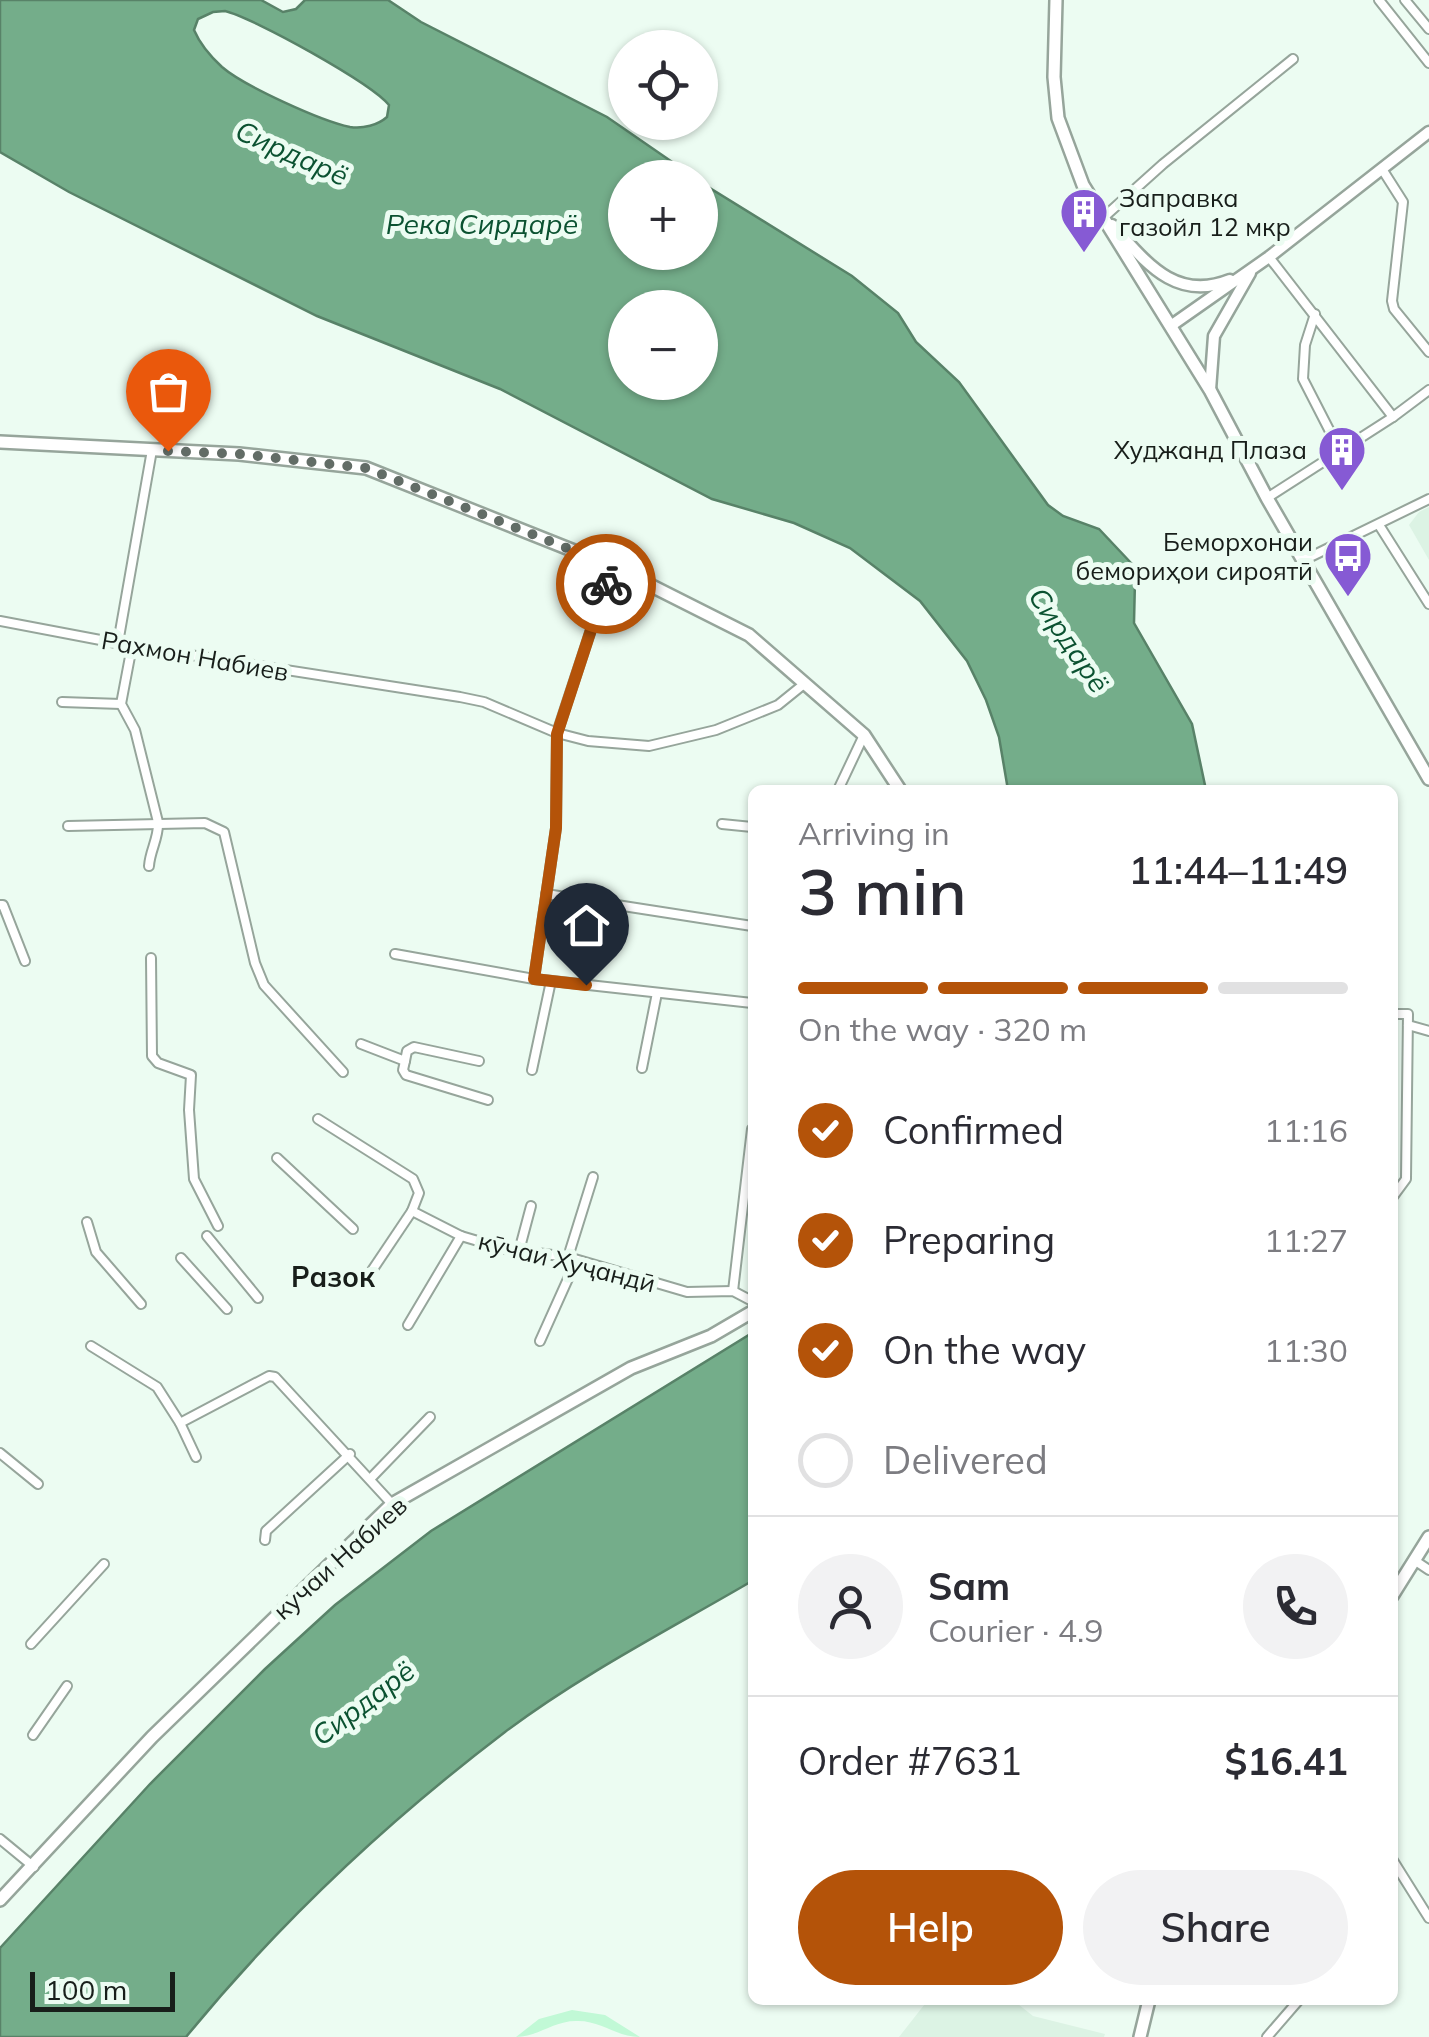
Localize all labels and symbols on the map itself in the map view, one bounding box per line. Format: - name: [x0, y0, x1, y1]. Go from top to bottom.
- water label: Сирдарё: [230, 112, 354, 193]
- place label: Заправка газойл 12 мкр: [1119, 182, 1291, 242]
- building icon: Заправка газойл 12 мкр: [1058, 186, 1110, 254]
- water label: Река Сирдарё: [386, 206, 578, 241]
- pin: [126, 349, 211, 452]
- building icon: Худжанд Плаза: [1316, 424, 1368, 492]
- place label: Худжанд Плаза: [1114, 434, 1307, 465]
- place label: Беморхонаи бемориҳои сироятӣ: [1076, 526, 1313, 586]
- bus stop icon: Беморхонаи бемориҳои сироятӣ: [1322, 530, 1374, 598]
- courier: [556, 534, 656, 634]
- water label: Сирдарё: [1021, 580, 1117, 699]
- street label: Рахмон Набиев: [99, 624, 291, 687]
- pin: [544, 883, 629, 986]
- street label: кӯчаи Хуҷандӣ: [475, 1225, 659, 1298]
- district label: Разок: [291, 1259, 376, 1294]
- street label: кучаи Набиев: [266, 1489, 413, 1626]
- water label: Сирдарё: [304, 1653, 421, 1753]
- scale bar: [30, 1967, 175, 2012]

